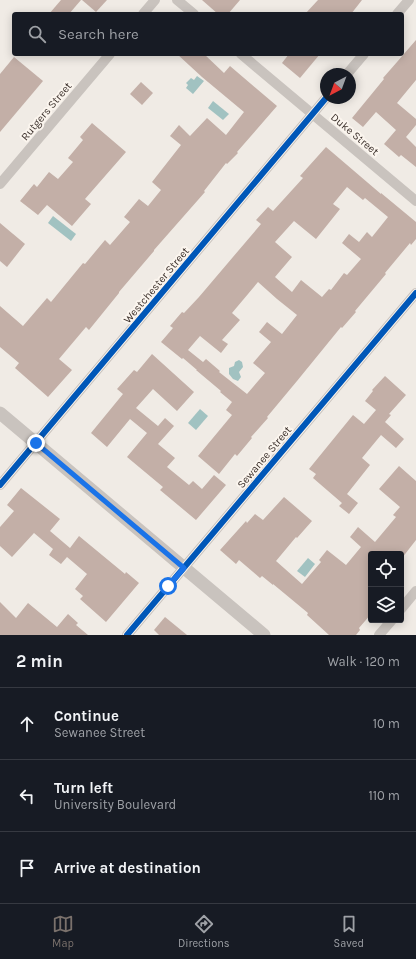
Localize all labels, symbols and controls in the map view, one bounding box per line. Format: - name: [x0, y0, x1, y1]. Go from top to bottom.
- search box: [12, 12, 404, 56]
- icon: search: [26, 23, 48, 45]
- text: Search here: [58, 25, 139, 43]
- north arrow: [320, 68, 356, 104]
- street label: Rutgers Street: [18, 80, 74, 143]
- street label: Duke Street: [328, 111, 381, 158]
- street label: Westchester Street: [121, 245, 192, 326]
- street label: Sewanee Street: [235, 424, 294, 491]
- route end: [27, 434, 45, 452]
- map controls: [368, 551, 404, 623]
- button: locate: [368, 551, 404, 587]
- route start: [159, 577, 177, 595]
- button: layers: [368, 587, 404, 623]
- text: 2 min: [16, 651, 63, 671]
- text: Walk · 120 m: [327, 654, 400, 669]
- text: Continue: [54, 707, 119, 725]
- icon: ahead: [16, 713, 38, 735]
- text: 10 m: [373, 716, 400, 731]
- text: Sewanee Street: [54, 725, 145, 740]
- text: Turn left: [54, 779, 113, 797]
- icon: left: [16, 785, 38, 807]
- text: 110 m: [368, 788, 400, 803]
- text: University Boulevard: [54, 797, 176, 812]
- icon: arrive: [16, 857, 38, 879]
- text: Arrive at destination: [54, 859, 201, 877]
- tab: Map: [52, 913, 74, 950]
- tab: Directions: [178, 913, 230, 950]
- tab: Saved: [334, 913, 364, 950]

